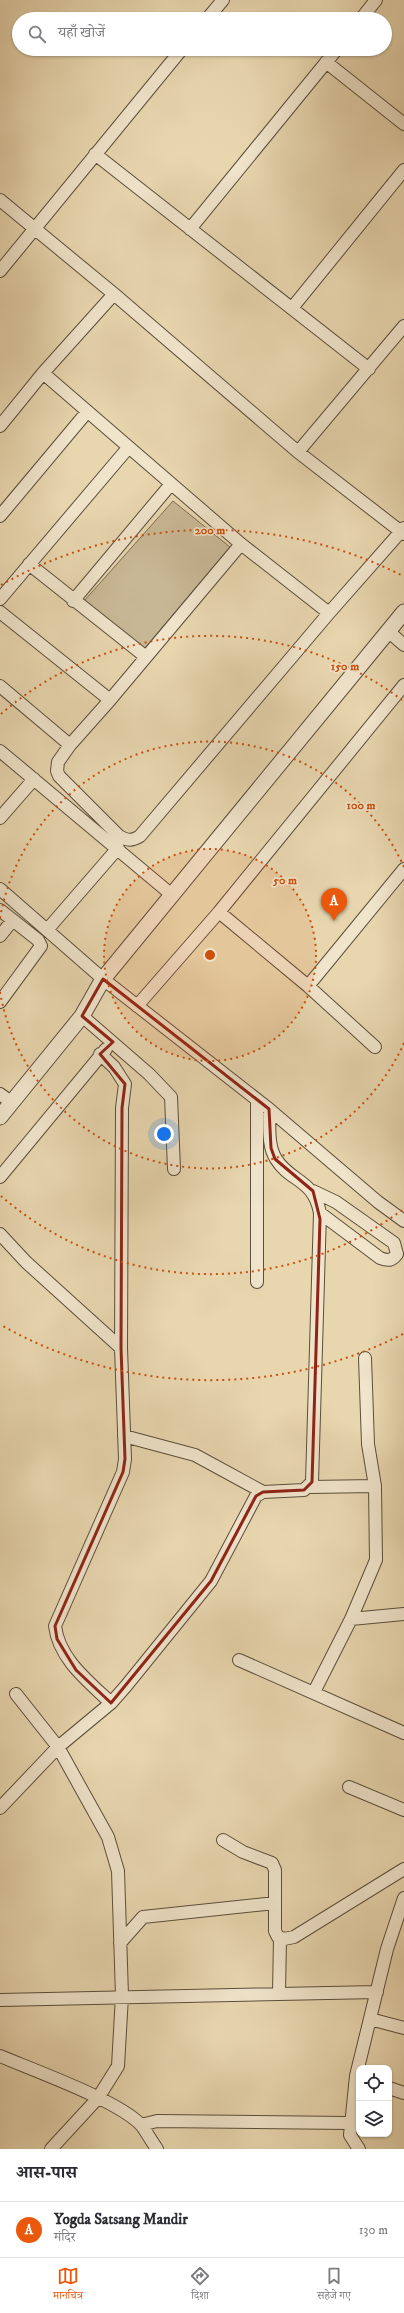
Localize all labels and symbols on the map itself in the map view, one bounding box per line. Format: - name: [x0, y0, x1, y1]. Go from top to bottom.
- text: 200 m: [195, 523, 225, 538]
- text: 150 m: [331, 659, 359, 674]
- text: 100 m: [347, 798, 375, 813]
- text: 50 m: [272, 873, 297, 888]
- pin: A: [321, 888, 347, 921]
- centre of rings: [203, 948, 217, 962]
- your location: [154, 1124, 174, 1144]

